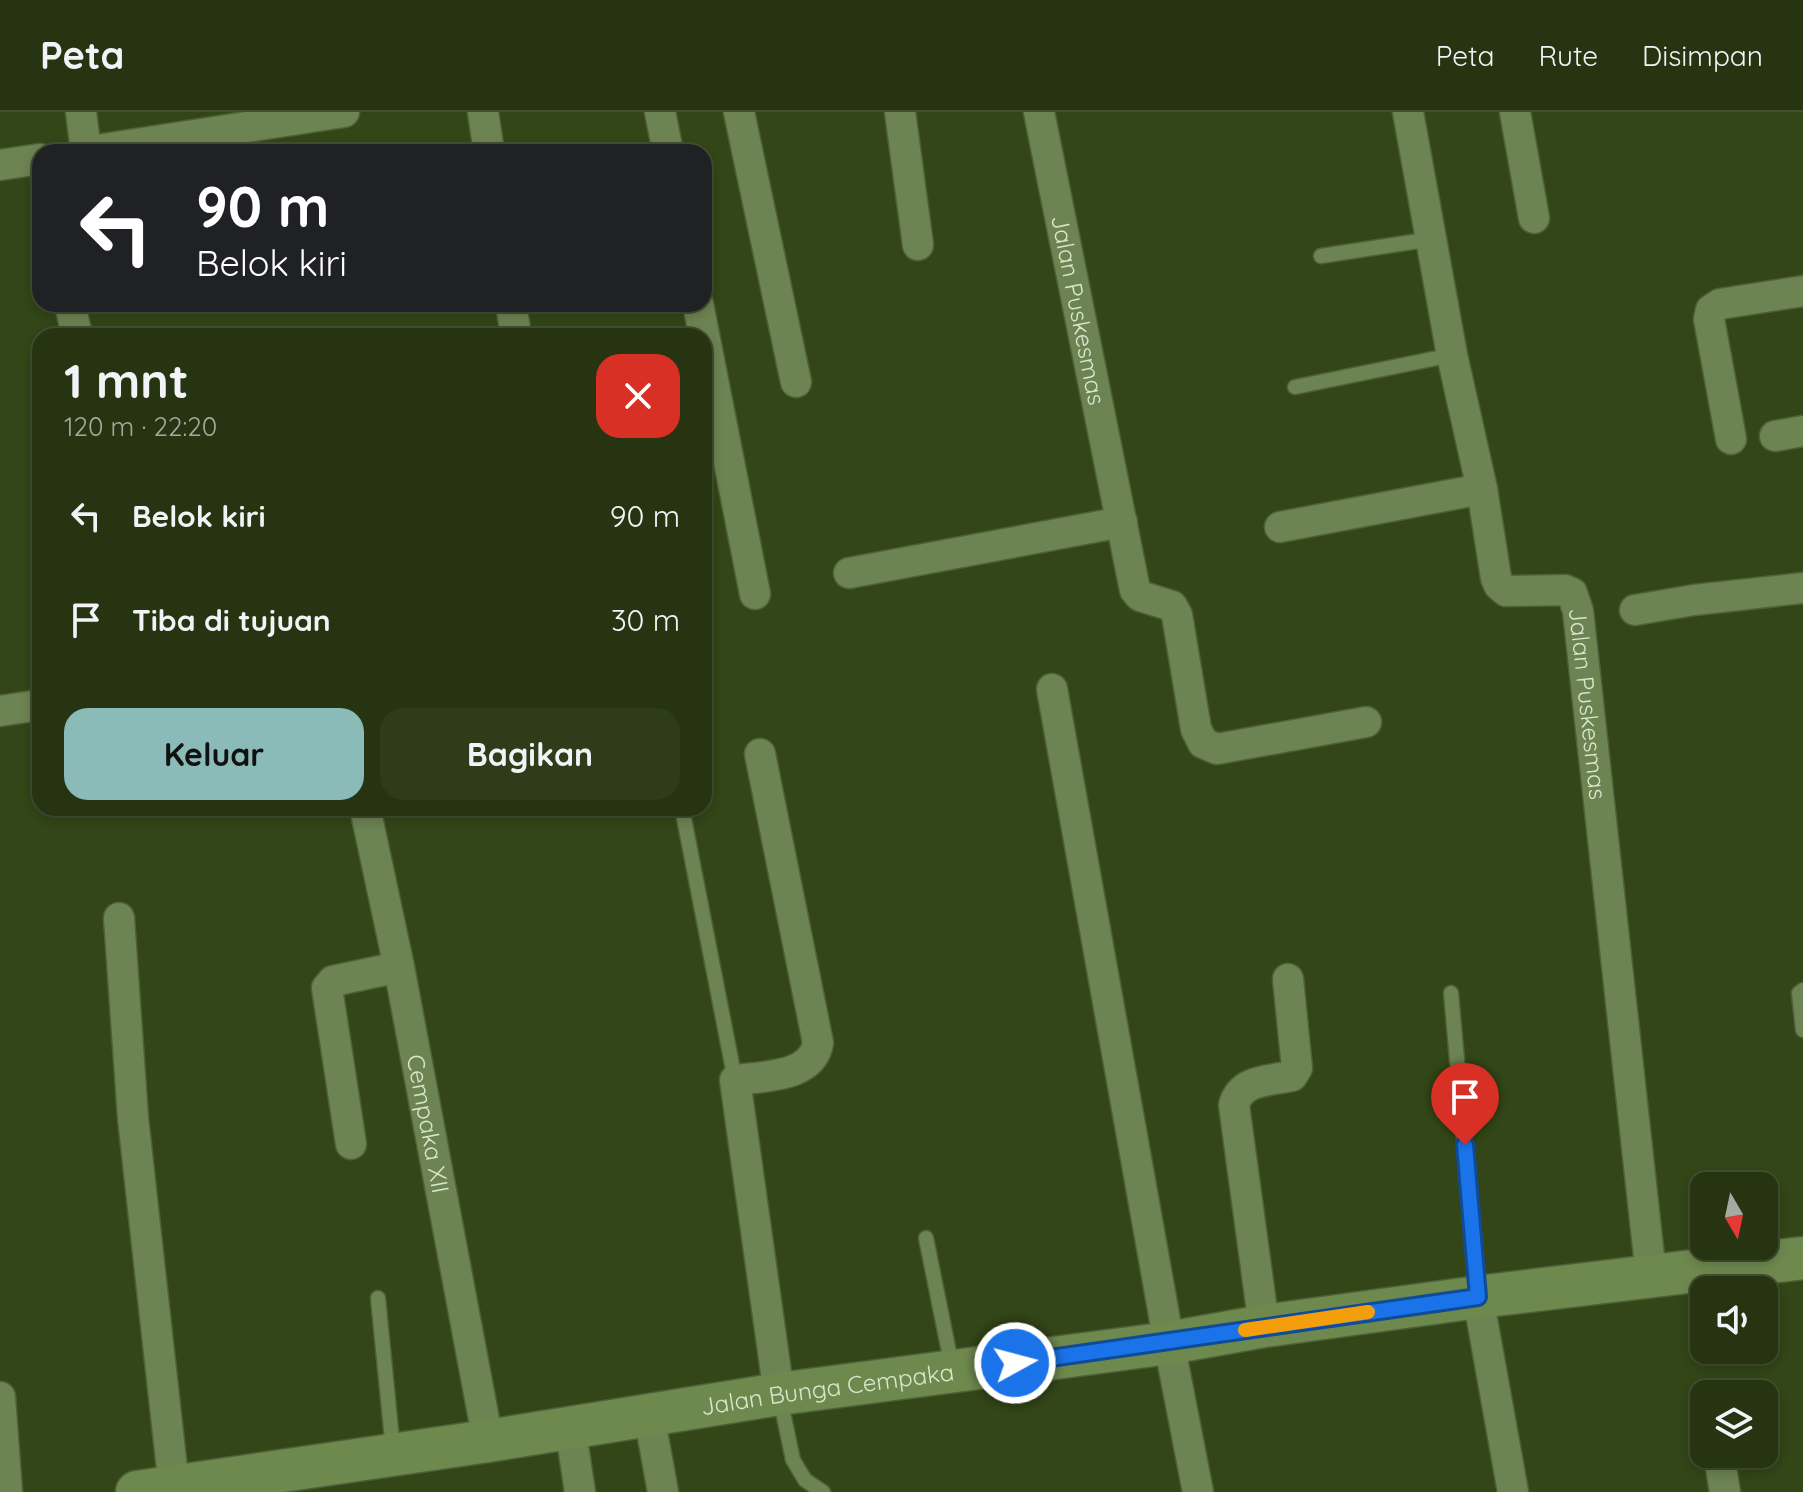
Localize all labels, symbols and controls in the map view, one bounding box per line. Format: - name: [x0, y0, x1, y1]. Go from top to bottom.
- text: Peta: [40, 31, 124, 79]
- text: Peta: [1436, 38, 1495, 73]
- text: Rute: [1539, 38, 1598, 73]
- text: Disimpan: [1642, 38, 1763, 73]
- text: 90 m: [196, 171, 330, 241]
- icon: left: [64, 176, 168, 280]
- street label: Jalan Puskesmas: [1045, 213, 1112, 407]
- text: Belok kiri: [196, 240, 347, 285]
- text: 1 mnt: [64, 350, 189, 410]
- button: close: [596, 354, 680, 438]
- text: 120 m · 22:20: [64, 410, 217, 443]
- icon: left: [64, 494, 108, 538]
- text: Belok kiri: [132, 497, 266, 535]
- text: 90 m: [610, 497, 680, 535]
- icon: arrive: [64, 598, 108, 642]
- text: Tiba di tujuan: [132, 601, 331, 639]
- text: 30 m: [611, 601, 680, 639]
- street label: Jalan Puskesmas: [1563, 606, 1614, 801]
- button: Keluar: [64, 708, 364, 800]
- button: Bagikan: [380, 708, 680, 800]
- street label: Cempaka XII: [401, 1052, 456, 1196]
- pin: [1431, 1063, 1499, 1145]
- icon: arrive: [1443, 1075, 1487, 1119]
- north arrow: [1690, 1172, 1778, 1260]
- map controls: [1690, 1172, 1778, 1468]
- button: sound: [1690, 1276, 1778, 1364]
- position arrow: [973, 1321, 1057, 1405]
- street label: Jalan Bunga Cempaka: [698, 1356, 956, 1421]
- button: layers: [1690, 1380, 1778, 1468]

